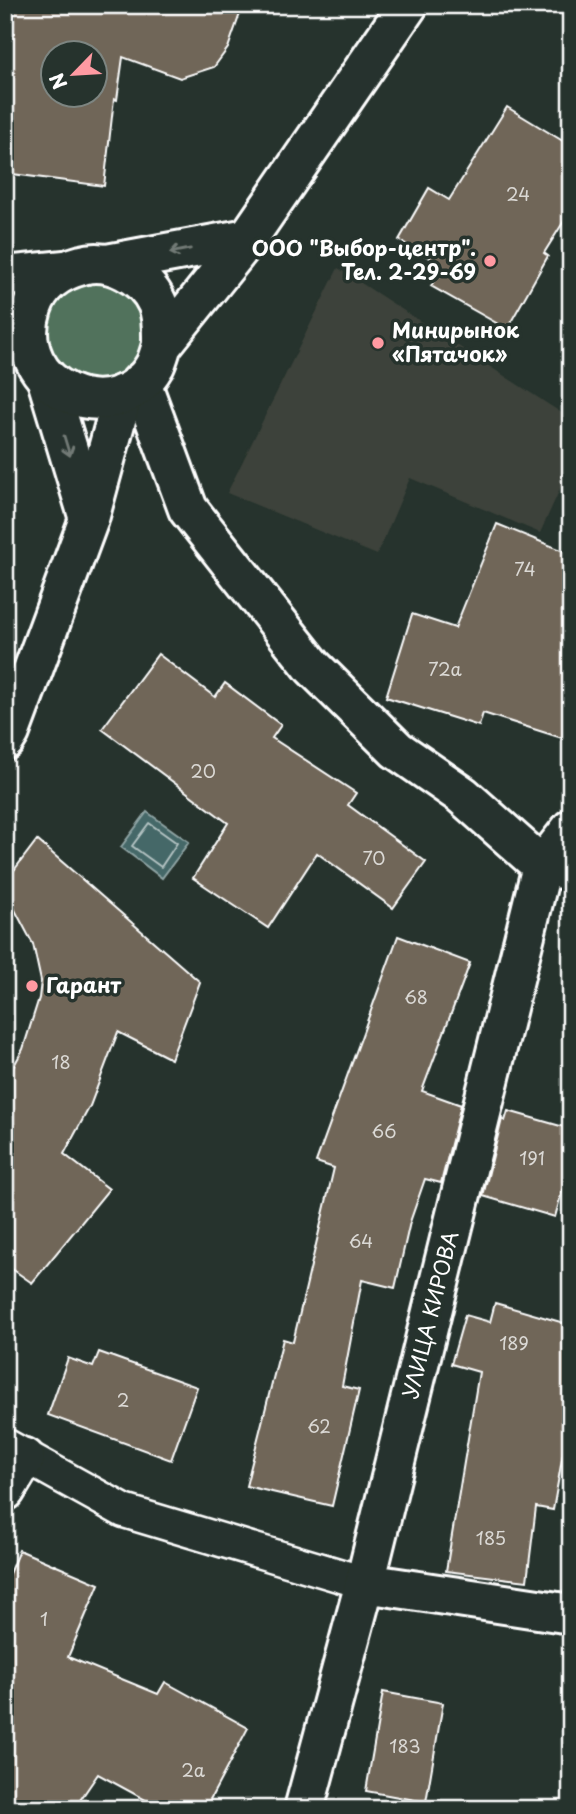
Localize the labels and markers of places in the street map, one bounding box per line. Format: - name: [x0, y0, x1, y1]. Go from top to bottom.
- place label: ООО "Выбор-центр". Тел. 2-29-69: [252, 231, 476, 287]
- marker: ООО "Выбор-центр". Тел. 2-29-69: [482, 253, 498, 269]
- place label: Минирынок «Пятачок»: [392, 313, 520, 369]
- marker: Минирынок «Пятачок»: [370, 335, 386, 351]
- place label: Гарант: [46, 968, 122, 1000]
- marker: Гарант: [24, 978, 40, 994]

